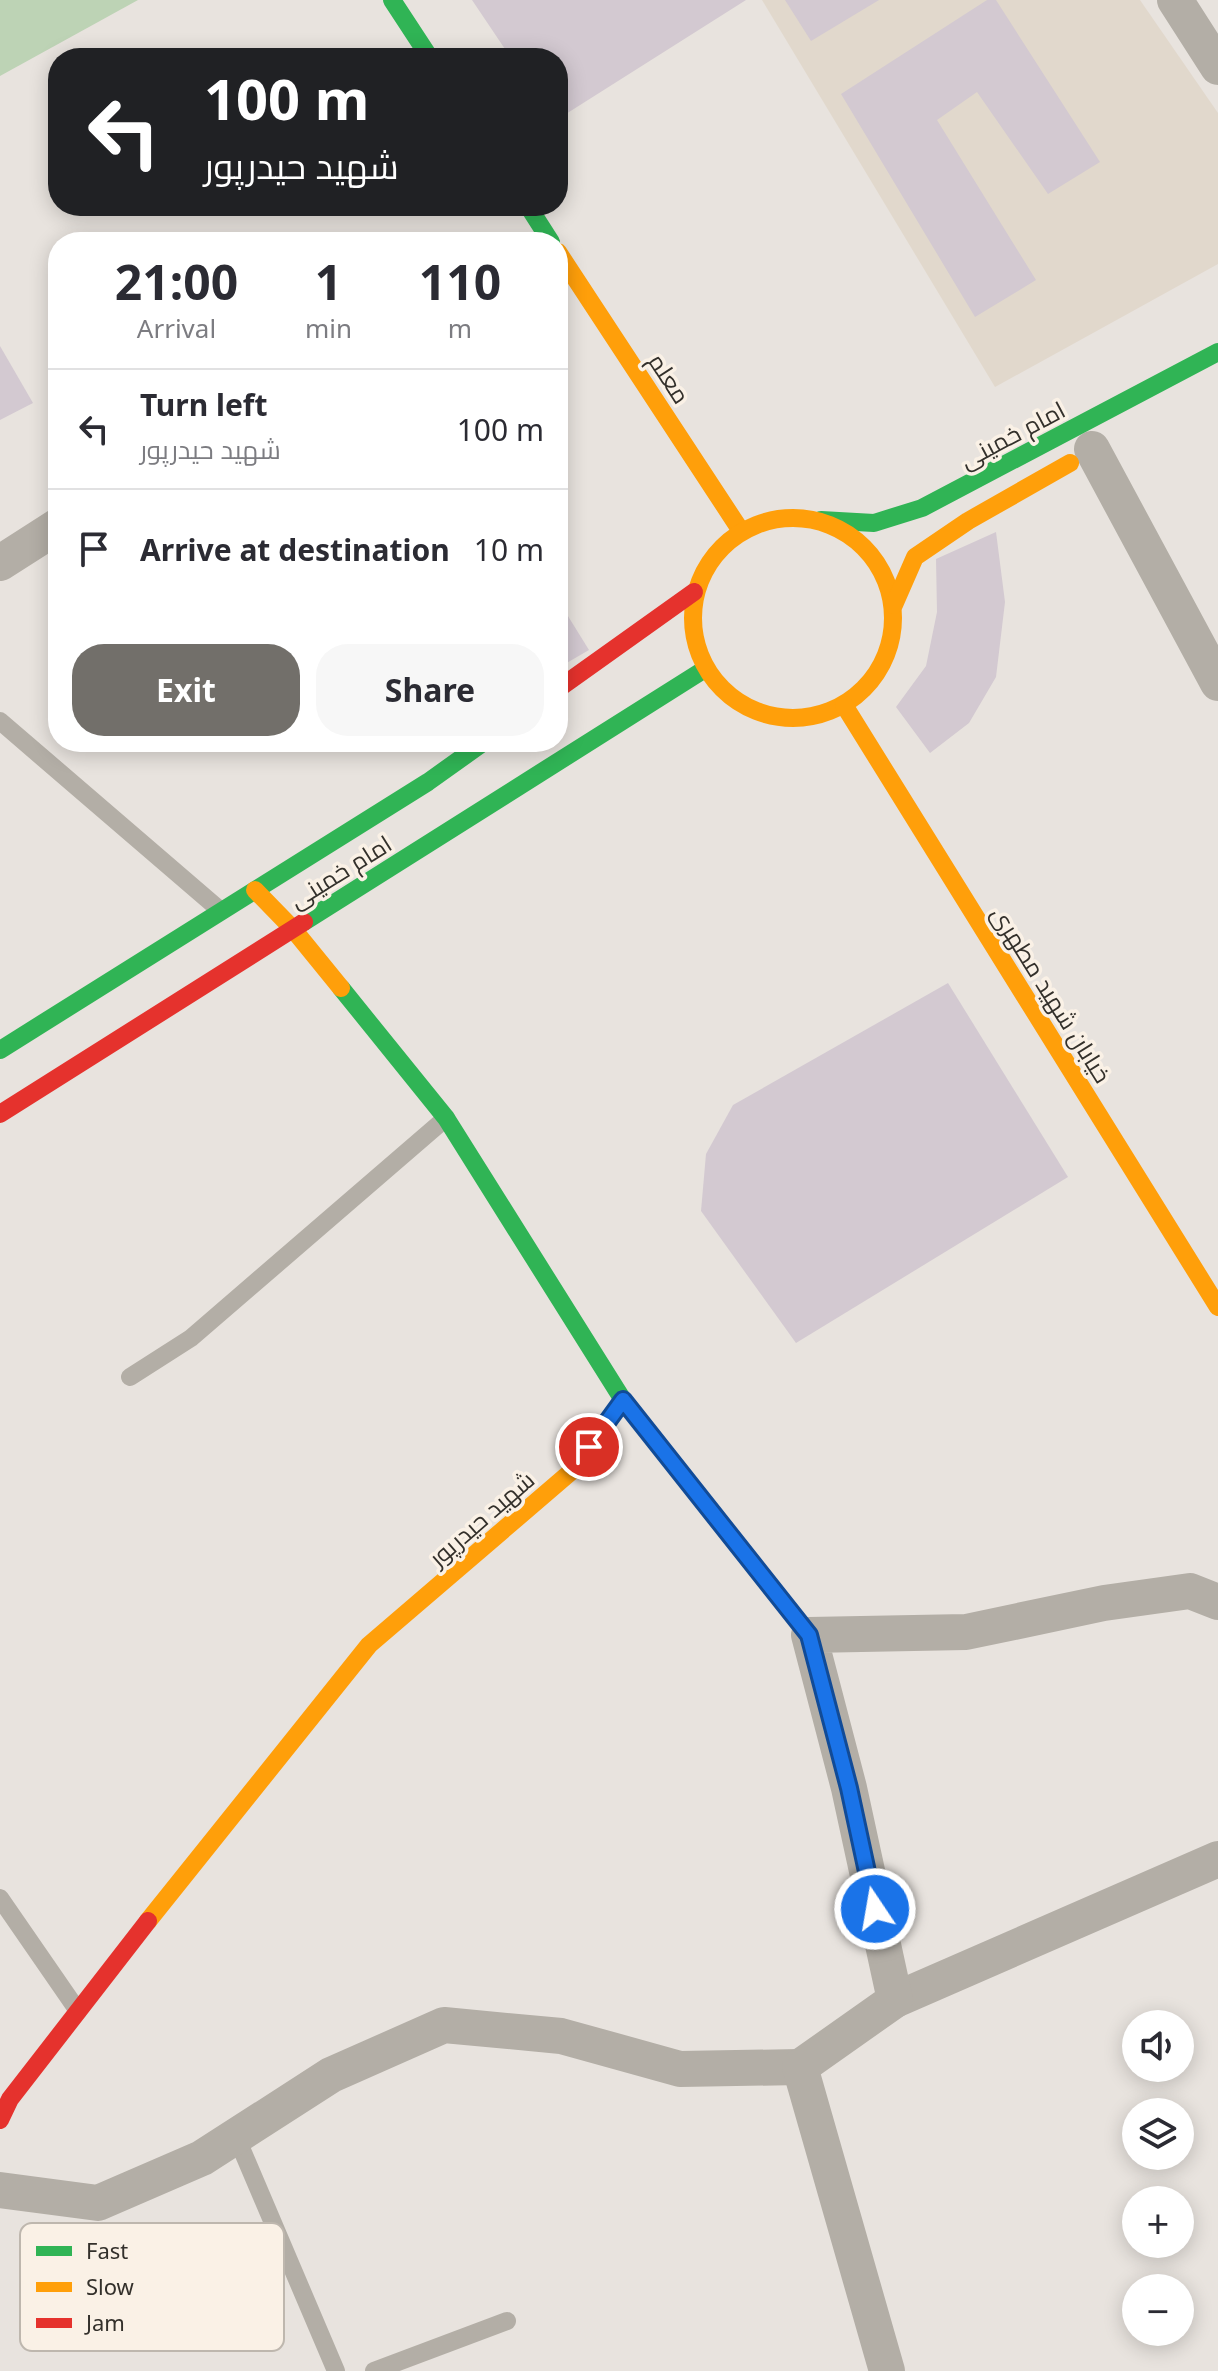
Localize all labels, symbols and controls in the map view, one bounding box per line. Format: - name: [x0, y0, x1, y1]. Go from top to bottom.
- text: 100 m: [204, 60, 369, 136]
- icon: left: [72, 80, 176, 184]
- text: شهید حیدرپور: [204, 141, 399, 190]
- text: 21:00: [115, 249, 238, 314]
- text: 1: [315, 249, 342, 314]
- text: 110: [419, 249, 501, 314]
- text: Arrival: [137, 310, 216, 346]
- text: min: [305, 310, 352, 346]
- text: m: [448, 310, 472, 346]
- street label: معلم: [641, 346, 699, 410]
- text: Turn left: [140, 384, 268, 425]
- street label: امام خمینی: [953, 392, 1071, 476]
- icon: left: [72, 407, 116, 451]
- text: 100 m: [457, 409, 544, 450]
- text: شهید حیدرپور: [140, 431, 281, 467]
- icon: arrive: [72, 527, 116, 571]
- text: Arrive at destination: [140, 529, 450, 570]
- text: 10 m: [474, 529, 544, 570]
- button: Exit: [72, 644, 300, 736]
- button: Share: [316, 644, 544, 736]
- street label: امام خمینی: [282, 827, 398, 916]
- street label: خیابان شهید مطهری: [984, 899, 1120, 1089]
- pin: [555, 1413, 623, 1481]
- icon: arrive: [567, 1425, 611, 1469]
- street label: شهید حیدرپور: [420, 1463, 541, 1575]
- position arrow: [833, 1867, 917, 1951]
- map controls: [1122, 2010, 1194, 2346]
- button: sound: [1122, 2010, 1194, 2082]
- button: layers: [1122, 2098, 1194, 2170]
- button: +: [1122, 2186, 1194, 2258]
- legend: [20, 2223, 284, 2351]
- text: Fast: [86, 2235, 128, 2265]
- text: Slow: [86, 2271, 135, 2301]
- button: −: [1122, 2274, 1194, 2346]
- text: Jam: [84, 2307, 125, 2337]

